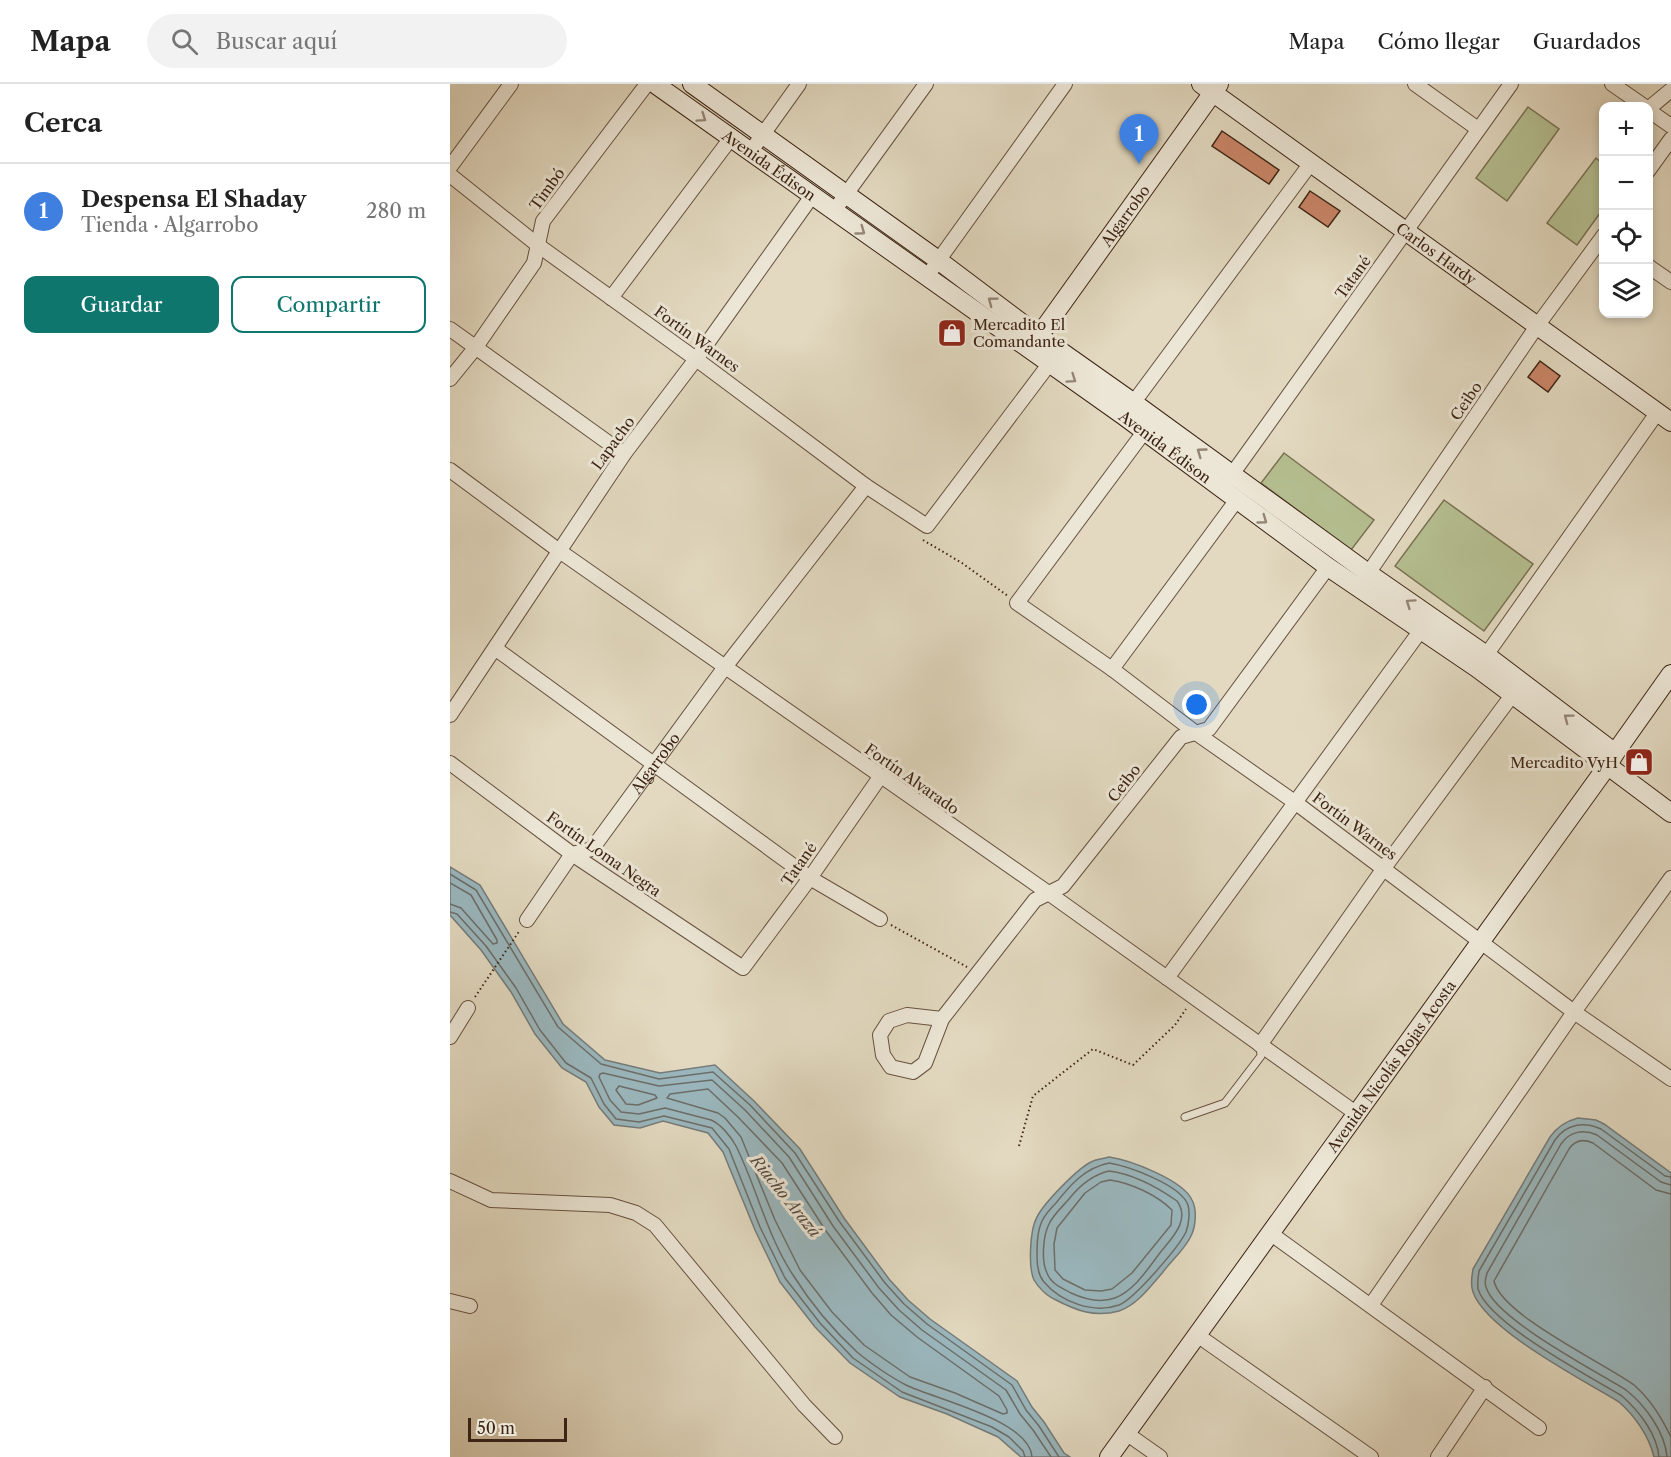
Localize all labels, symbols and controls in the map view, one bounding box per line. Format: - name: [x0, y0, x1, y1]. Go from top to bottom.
- search box: [147, 14, 567, 68]
- text: Mapa: [30, 24, 111, 58]
- icon: search: [168, 25, 201, 58]
- text: Buscar aquí: [216, 28, 337, 55]
- text: Mapa: [1288, 29, 1345, 54]
- text: Cómo llegar: [1378, 29, 1500, 54]
- text: Guardados: [1533, 29, 1641, 54]
- map controls: [1599, 102, 1653, 318]
- button: +: [1599, 102, 1653, 156]
- text: Cerca: [24, 107, 102, 139]
- one-way arrow: [696, 111, 707, 122]
- pin: 1: [1120, 115, 1158, 164]
- street label: Avenida Édison: [718, 125, 820, 205]
- button: −: [1599, 156, 1653, 210]
- street label: Timbó: [525, 164, 569, 214]
- street label: Algarrobo: [1096, 181, 1153, 251]
- text: Despensa El Shaday: [81, 186, 306, 213]
- text: 1: [39, 199, 48, 223]
- text: 280 m: [366, 199, 426, 223]
- button: locate: [1599, 210, 1653, 264]
- text: Tienda · Algarrobo: [81, 213, 258, 237]
- street label: Carlos Hardy: [1393, 218, 1481, 289]
- one-way arrow: [855, 224, 866, 235]
- street label: Tatané: [1331, 252, 1375, 302]
- button: layers: [1599, 264, 1653, 318]
- button: Guardar: [24, 276, 219, 333]
- button: Compartir: [231, 276, 426, 333]
- one-way arrow: [988, 297, 999, 308]
- street label: Fortín Warnes: [651, 302, 743, 376]
- place label: Mercadito El Comandante: [973, 315, 1066, 351]
- shop icon: Mercadito El Comandante: [936, 317, 968, 349]
- one-way arrow: [1066, 372, 1077, 383]
- street label: Ceibo: [1446, 378, 1486, 424]
- street label: Avenida Édison: [1114, 406, 1216, 487]
- street label: Lapacho: [587, 413, 639, 473]
- one-way arrow: [1197, 448, 1208, 459]
- one-way arrow: [1256, 513, 1267, 524]
- one-way arrow: [1406, 599, 1417, 610]
- your location: [1182, 690, 1211, 719]
- one-way arrow: [1564, 714, 1575, 725]
- street label: Algarrobo: [626, 729, 684, 798]
- street label: Fortín Alvarado: [861, 739, 963, 819]
- shop icon: Mercadito VyH: [1623, 746, 1655, 778]
- place label: Mercadito VyH: [1510, 753, 1618, 772]
- street label: Ceibo: [1103, 760, 1145, 806]
- street label: Fortín Warnes: [1309, 788, 1401, 864]
- street label: Fortín Loma Negra: [543, 807, 665, 901]
- street label: Tatané: [777, 839, 821, 889]
- street label: Avenida Nicolás Rojas Acosta: [1322, 976, 1459, 1157]
- water label: Riacho Arazá: [745, 1149, 826, 1242]
- scale bar: [468, 1415, 567, 1442]
- text: 50 m: [477, 1418, 515, 1438]

